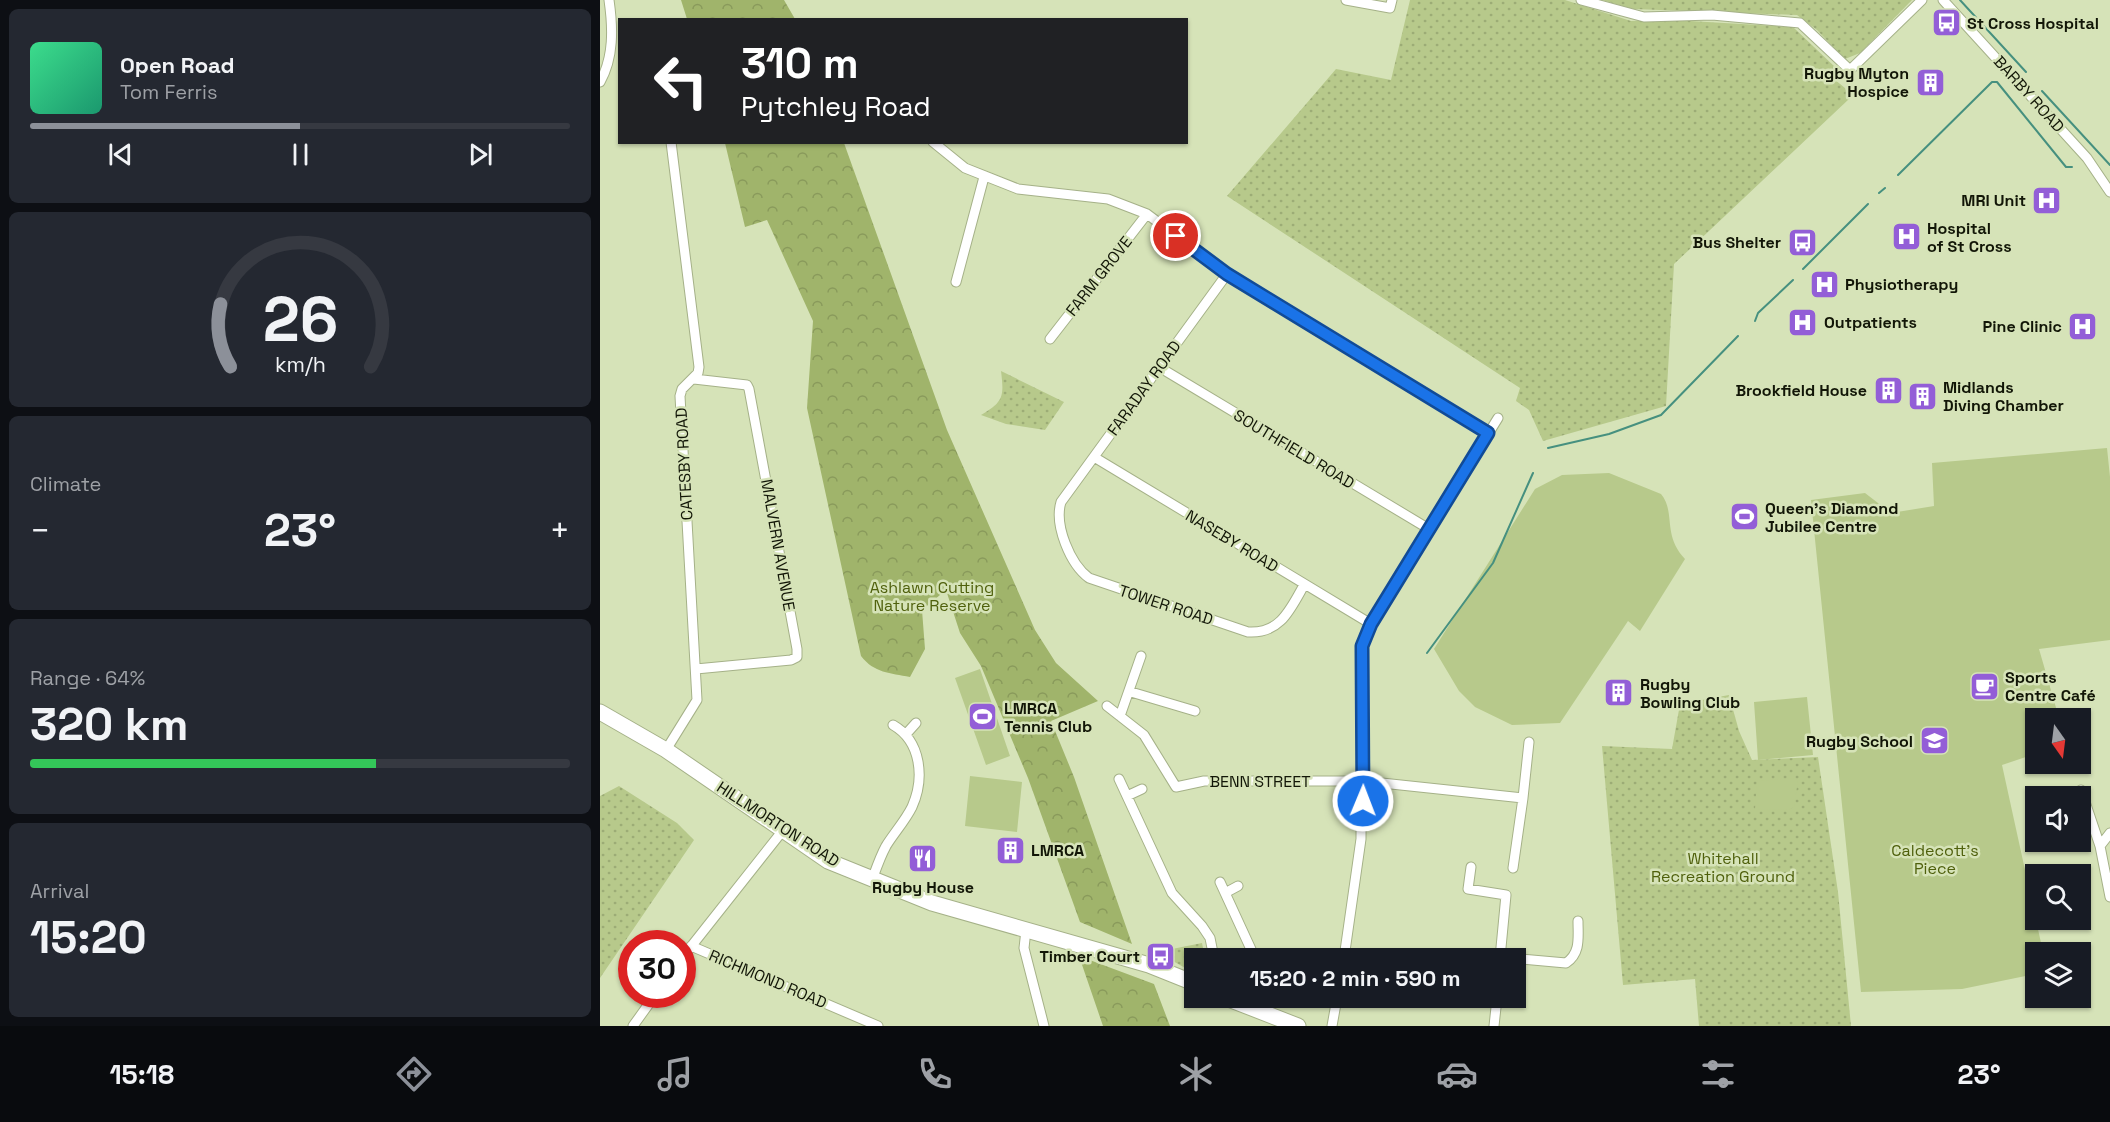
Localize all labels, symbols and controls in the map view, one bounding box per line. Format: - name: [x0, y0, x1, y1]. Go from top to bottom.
- bus stop icon: St Cross Hospital: [1930, 7, 1962, 39]
- place label: St Cross Hospital: [1967, 13, 2099, 34]
- text: 310 m: [741, 37, 859, 90]
- icon: left: [642, 42, 720, 120]
- text: Open Road: [120, 51, 235, 79]
- street label: BARBY ROAD: [1989, 51, 2069, 137]
- place label: Rugby Myton Hospice: [1804, 63, 1909, 102]
- building icon: Rugby Myton Hospice: [1914, 66, 1946, 98]
- text: Tom Ferris: [120, 79, 218, 105]
- text: Pytchley Road: [741, 89, 931, 124]
- icon: previous: [104, 138, 137, 171]
- icon: pause: [284, 138, 317, 171]
- icon: next: [464, 138, 497, 171]
- hospital icon: MRI Unit: [2031, 184, 2063, 216]
- place label: MRI Unit: [1961, 190, 2026, 211]
- pin: [1150, 210, 1201, 261]
- place label: Hospital of St Cross: [1927, 218, 2012, 257]
- icon: arrive: [1159, 219, 1192, 252]
- hospital icon: Hospital of St Cross: [1890, 221, 1922, 253]
- bus stop icon: Bus Shelter: [1786, 226, 1818, 258]
- street label: FARM GROVE: [1061, 232, 1137, 320]
- place label: Bus Shelter: [1692, 232, 1781, 253]
- hospital icon: Physiotherapy: [1808, 268, 1840, 300]
- place label: Physiotherapy: [1845, 274, 1958, 295]
- text: 26: [262, 280, 338, 359]
- hospital icon: Outpatients: [1787, 306, 1819, 338]
- hospital icon: Pine Clinic: [2067, 310, 2099, 342]
- place label: Outpatients: [1824, 312, 1917, 333]
- place label: Pine Clinic: [1983, 316, 2062, 337]
- street label: FARADAY ROAD: [1102, 336, 1186, 440]
- text: km/h: [274, 351, 326, 378]
- building icon: Brookfield House: [1872, 374, 1904, 406]
- place label: Midlands Diving Chamber: [1943, 377, 2064, 416]
- place label: Brookfield House: [1735, 380, 1867, 401]
- building icon: Midlands Diving Chamber: [1906, 380, 1938, 412]
- street label: SOUTHFIELD ROAD: [1230, 405, 1358, 493]
- street label: CATESBY ROAD: [671, 407, 697, 521]
- text: Climate: [30, 471, 101, 497]
- street label: MALVERN AVENUE: [756, 478, 800, 612]
- place label: Queen's Diamond Jubilee Centre: [1765, 498, 1898, 537]
- sports icon: Queen's Diamond Jubilee Centre: [1728, 501, 1760, 533]
- text: 23°: [264, 502, 336, 559]
- street label: NASEBY ROAD: [1182, 505, 1282, 577]
- text: −: [30, 510, 50, 552]
- text: +: [550, 510, 570, 552]
- park label: Ashlawn Cutting Nature Reserve: [870, 577, 994, 616]
- street label: TOWER ROAD: [1116, 580, 1216, 630]
- text: Range · 64%: [30, 665, 145, 691]
- place label: Sports Centre Café: [2005, 667, 2096, 706]
- cafe icon: Sports Centre Café: [1968, 670, 2000, 702]
- place label: Rugby Bowling Club: [1640, 674, 1740, 713]
- building icon: Rugby Bowling Club: [1603, 677, 1635, 709]
- text: 320 km: [30, 696, 189, 753]
- place label: LMRCA Tennis Club: [1004, 698, 1092, 737]
- sports icon: LMRCA Tennis Club: [967, 701, 999, 733]
- north arrow: [2025, 708, 2091, 774]
- map controls: [2025, 708, 2091, 1008]
- school or university icon: Rugby School: [1918, 725, 1950, 757]
- place label: Rugby School: [1806, 731, 1913, 752]
- position arrow: [1331, 769, 1395, 833]
- street label: BENN STREET: [1209, 771, 1311, 792]
- street label: HILLMORTON ROAD: [713, 777, 843, 871]
- button: sound: [2025, 786, 2091, 852]
- building icon: LMRCA: [994, 834, 1026, 866]
- place label: LMRCA: [1031, 840, 1084, 861]
- park label: Caldecott's Piece: [1891, 840, 1979, 879]
- restaurant icon: Rugby House: [907, 843, 939, 875]
- park label: Whitehall Recreation Ground: [1651, 848, 1795, 887]
- button: search: [2025, 864, 2091, 930]
- place label: Rugby House: [872, 877, 974, 898]
- text: Arrival: [30, 878, 89, 904]
- text: 15:20: [30, 909, 147, 966]
- speed limit sign: 30: [618, 930, 696, 1008]
- bus stop icon: Timber Court: [1145, 940, 1177, 972]
- button: layers: [2025, 942, 2091, 1008]
- street label: RICHMOND ROAD: [706, 945, 830, 1013]
- place label: Timber Court: [1039, 946, 1140, 967]
- text: 15:20 · 2 min · 590 m: [1249, 964, 1461, 992]
- icon: directions: [393, 1053, 435, 1095]
- icon: music: [654, 1053, 696, 1095]
- icon: phone: [914, 1053, 956, 1095]
- icon: climate: [1175, 1053, 1217, 1095]
- icon: car: [1436, 1053, 1478, 1095]
- icon: filters: [1697, 1053, 1739, 1095]
- text: 15:18: [109, 1057, 174, 1092]
- text: 23°: [1957, 1057, 2001, 1092]

